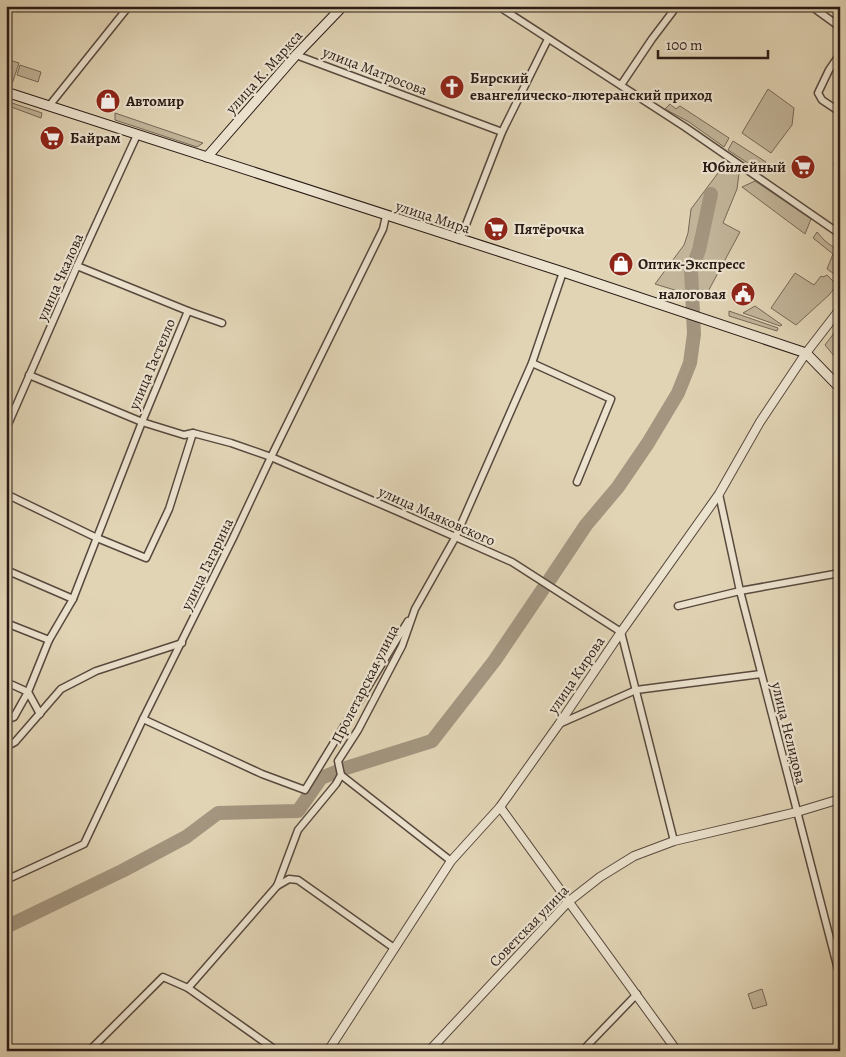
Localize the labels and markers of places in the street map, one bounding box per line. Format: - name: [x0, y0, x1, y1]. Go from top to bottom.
- place label: Бирский евангелическо-лютеранский приход: [470, 68, 713, 105]
- church icon: Бирский евангелическо-лютеранский приход: [439, 74, 465, 100]
- shop icon: Автомир: [95, 88, 121, 114]
- place label: Автомир: [125, 91, 184, 111]
- supermarket icon: Байрам: [39, 125, 65, 151]
- place label: Байрам: [70, 128, 121, 148]
- supermarket icon: Юбилейный: [790, 154, 816, 180]
- place label: Юбилейный: [702, 157, 786, 177]
- supermarket icon: Пятёрочка: [483, 216, 509, 242]
- place label: Пятёрочка: [514, 219, 585, 239]
- shop icon: Оптик-Экспресс: [608, 251, 634, 277]
- place label: Оптик-Экспресс: [638, 254, 745, 274]
- public building icon: налоговая: [730, 281, 756, 307]
- place label: налоговая: [659, 284, 726, 304]

